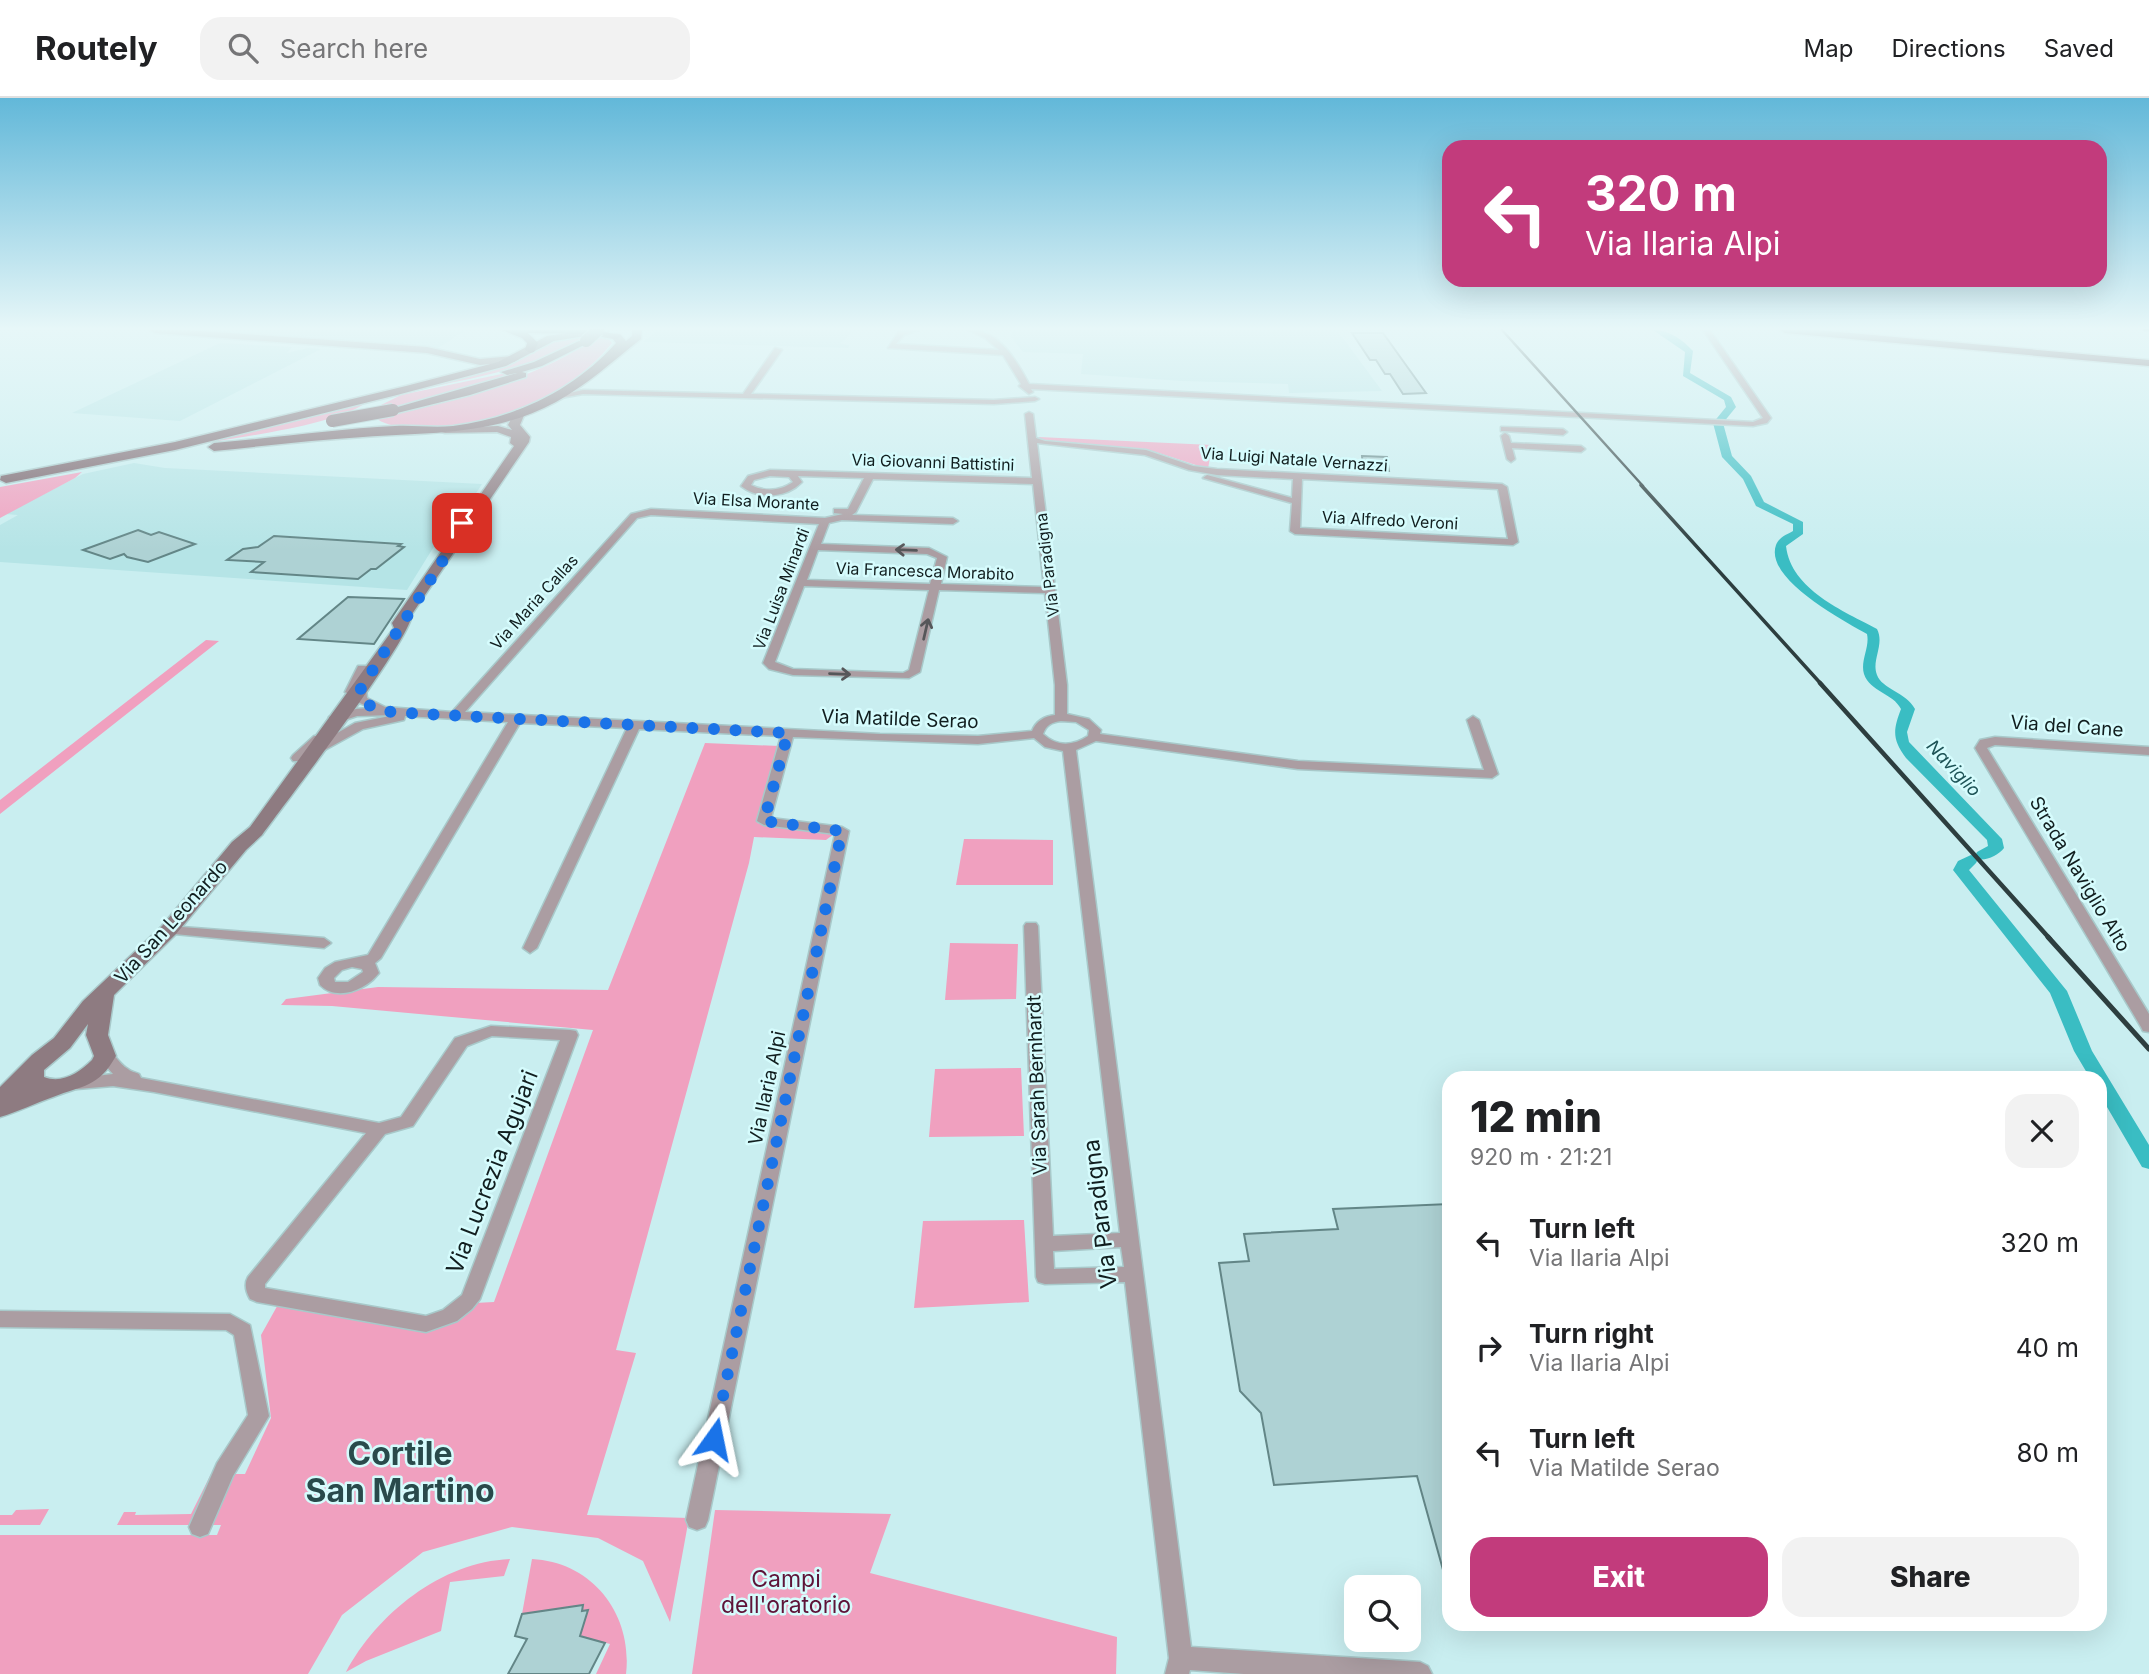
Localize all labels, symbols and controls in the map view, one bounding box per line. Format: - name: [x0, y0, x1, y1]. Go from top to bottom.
- search box: [200, 17, 690, 80]
- text: Routely: [35, 28, 158, 68]
- icon: search: [224, 29, 262, 67]
- text: Search here: [280, 33, 428, 64]
- text: Map: [1804, 34, 1853, 63]
- text: Directions: [1891, 34, 2006, 63]
- text: Saved: [2044, 34, 2114, 63]
- text: 320 m: [1585, 164, 1737, 223]
- icon: left: [1470, 168, 1561, 259]
- text: Via Ilaria Alpi: [1585, 224, 1781, 263]
- street label: Via Luigi Natale Vernazzi: [1200, 442, 1388, 476]
- street label: Via Giovanni Battistini: [851, 449, 1015, 475]
- street label: Via Elsa Morante: [692, 488, 820, 514]
- pin: [432, 493, 492, 553]
- icon: arrive: [443, 504, 481, 542]
- street label: Via Alfredo Veroni: [1321, 506, 1459, 534]
- street label: Via Paradigna: [1031, 512, 1063, 618]
- street label: Via Luisa Minardi: [749, 525, 813, 653]
- one-way arrow: [894, 543, 917, 556]
- street label: Via Maria Callas: [486, 550, 582, 654]
- street label: Via Francesca Morabito: [835, 558, 1015, 584]
- one-way arrow: [919, 618, 933, 641]
- one-way arrow: [829, 667, 852, 680]
- street label: Via Matilde Serao: [821, 705, 979, 733]
- street label: Via del Cane: [2010, 711, 2124, 741]
- water label: Naviglio: [1923, 735, 1985, 801]
- street label: Strada Naviglio Alto: [2025, 792, 2135, 956]
- street label: Via San Leonardo: [110, 856, 232, 988]
- street label: Via Sarah Bernhardt: [1022, 995, 1052, 1175]
- street label: Via Ilaria Alpi: [744, 1029, 790, 1147]
- street label: Via Lucrezia Agujari: [440, 1066, 544, 1278]
- text: 12 min: [1470, 1091, 1602, 1142]
- button: close: [2005, 1094, 2079, 1168]
- street label: Via Paradigna: [1077, 1138, 1123, 1290]
- text: 920 m · 21:21: [1470, 1143, 1612, 1171]
- text: Turn left: [1529, 1213, 1635, 1244]
- icon: left: [1470, 1224, 1508, 1262]
- text: 320 m: [2001, 1227, 2079, 1258]
- text: Via Ilaria Alpi: [1529, 1244, 1670, 1272]
- text: Turn right: [1529, 1318, 1654, 1349]
- icon: right: [1470, 1329, 1508, 1367]
- text: 40 m: [2016, 1332, 2079, 1363]
- text: Via Ilaria Alpi: [1529, 1349, 1670, 1377]
- position arrow: [677, 1402, 751, 1476]
- text: Turn left: [1529, 1423, 1635, 1454]
- district label: Cortile San Martino: [305, 1434, 495, 1510]
- icon: left: [1470, 1434, 1508, 1472]
- text: 80 m: [2016, 1437, 2079, 1468]
- text: Via Matilde Serao: [1529, 1454, 1720, 1482]
- button: Exit: [1470, 1537, 1768, 1617]
- button: Share: [1782, 1537, 2079, 1617]
- park label: Campi dell'oratorio: [721, 1565, 851, 1619]
- map controls: [1344, 1575, 1421, 1652]
- button: search: [1344, 1575, 1421, 1652]

